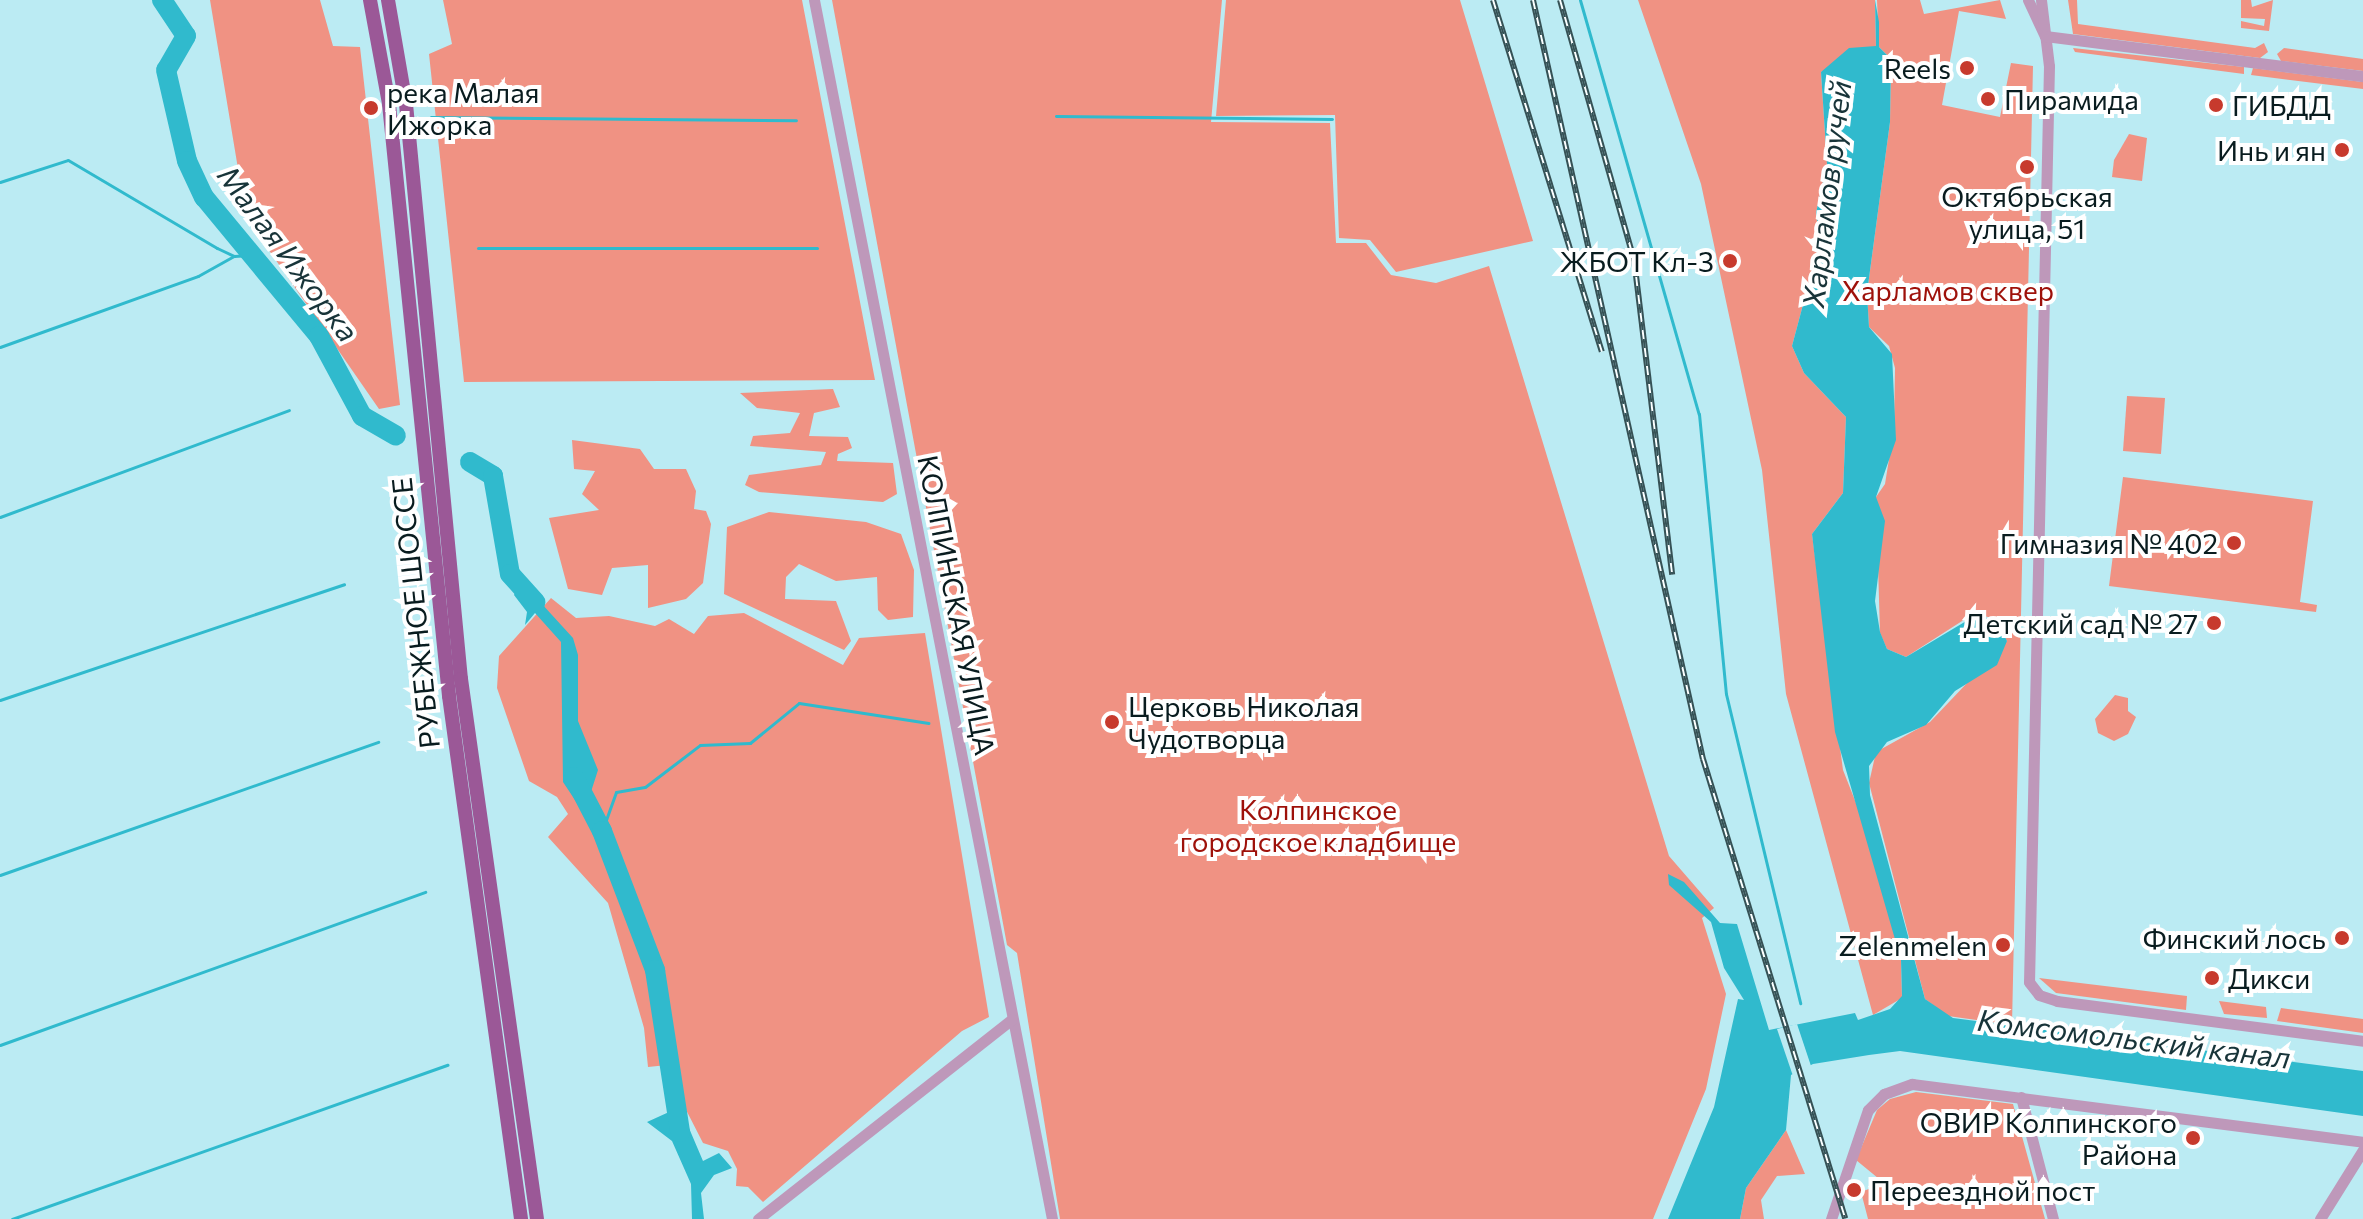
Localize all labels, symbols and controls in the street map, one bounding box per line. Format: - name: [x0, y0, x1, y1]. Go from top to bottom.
- place label: Reels: [1884, 51, 1951, 85]
- marker: Reels: [1958, 59, 1976, 77]
- place label: река Малая Ижорка: [387, 75, 539, 141]
- water label: Харламов ручей: [1794, 78, 1858, 310]
- place label: Пирамида: [2004, 82, 2139, 116]
- place label: ГИБДД: [2232, 88, 2331, 122]
- marker: Пирамида: [1979, 90, 1997, 108]
- marker: ГИБДД: [2207, 96, 2225, 114]
- marker: река Малая Ижорка: [362, 99, 380, 117]
- place label: Инь и ян: [2217, 133, 2326, 167]
- marker: Инь и ян: [2333, 141, 2351, 159]
- water label: Малая Ижорка: [211, 158, 367, 348]
- marker: Октябрьская улица, 51: [2018, 158, 2036, 176]
- place label: Октябрьская улица, 51: [1941, 179, 2113, 245]
- place label: ЖБОТ Кл-3: [1559, 244, 1714, 278]
- marker: ЖБОТ Кл-3: [1721, 252, 1739, 270]
- park label: Харламов сквер: [1842, 273, 2054, 307]
- street label: КОЛПИНСКАЯ УЛИЦА: [911, 452, 1003, 758]
- street label: РУБЕЖНОЕ ШОССЕ: [384, 476, 446, 750]
- place label: Гимназия № 402: [2000, 526, 2218, 560]
- marker: Гимназия № 402: [2225, 534, 2243, 552]
- place label: Детский сад № 27: [1963, 606, 2198, 640]
- marker: Детский сад № 27: [2205, 614, 2223, 632]
- place label: Церковь Николая Чудотворца: [1128, 689, 1360, 755]
- marker: Церковь Николая Чудотворца: [1103, 713, 1121, 731]
- park label: Колпинское городское кладбище: [1180, 792, 1456, 858]
- place label: Финский лось: [2143, 921, 2326, 955]
- place label: Zelenmelen: [1838, 928, 1987, 962]
- marker: Финский лось: [2333, 929, 2351, 947]
- marker: Zelenmelen: [1994, 936, 2012, 954]
- place label: Дикси: [2228, 961, 2310, 995]
- marker: Дикси: [2203, 969, 2221, 987]
- water label: Комсомольский канал: [1975, 1001, 2293, 1075]
- place label: ОВИР Колпинского Района: [1920, 1105, 2177, 1171]
- marker: ОВИР Колпинского Района: [2184, 1129, 2202, 1147]
- place label: Переездной пост: [1870, 1173, 2095, 1207]
- marker: Переездной пост: [1845, 1181, 1863, 1199]

